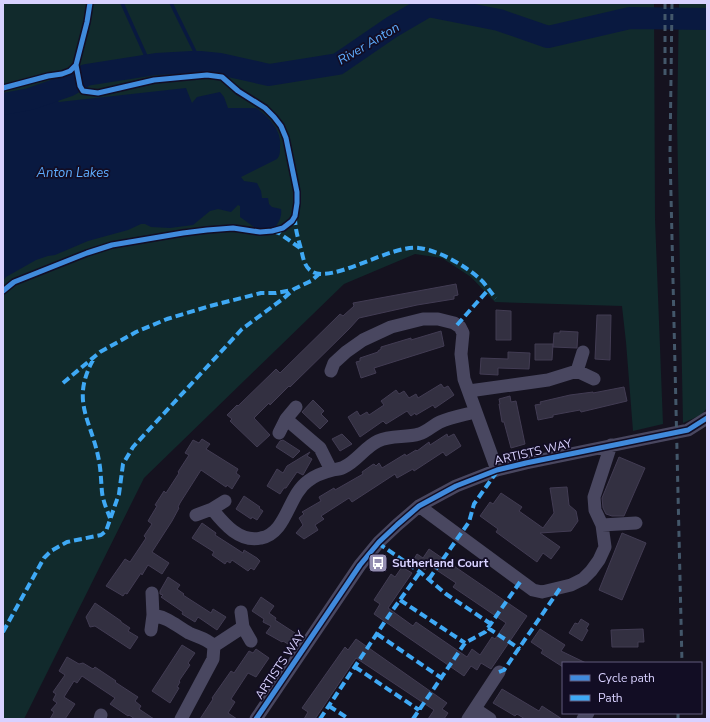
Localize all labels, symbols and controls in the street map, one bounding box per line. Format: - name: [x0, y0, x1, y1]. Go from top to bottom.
- water label: River Anton: [334, 18, 403, 69]
- water label: Anton Lakes: [36, 164, 109, 182]
- street label: ARTISTS WAY: [493, 435, 574, 469]
- bus stop icon: Sutherland Court: [367, 552, 389, 574]
- place label: Sutherland Court: [392, 555, 489, 571]
- street label: ARTISTS WAY: [251, 627, 309, 702]
- legend: [562, 662, 702, 714]
- text: Cycle path: [598, 670, 655, 686]
- text: Path: [598, 690, 623, 706]

